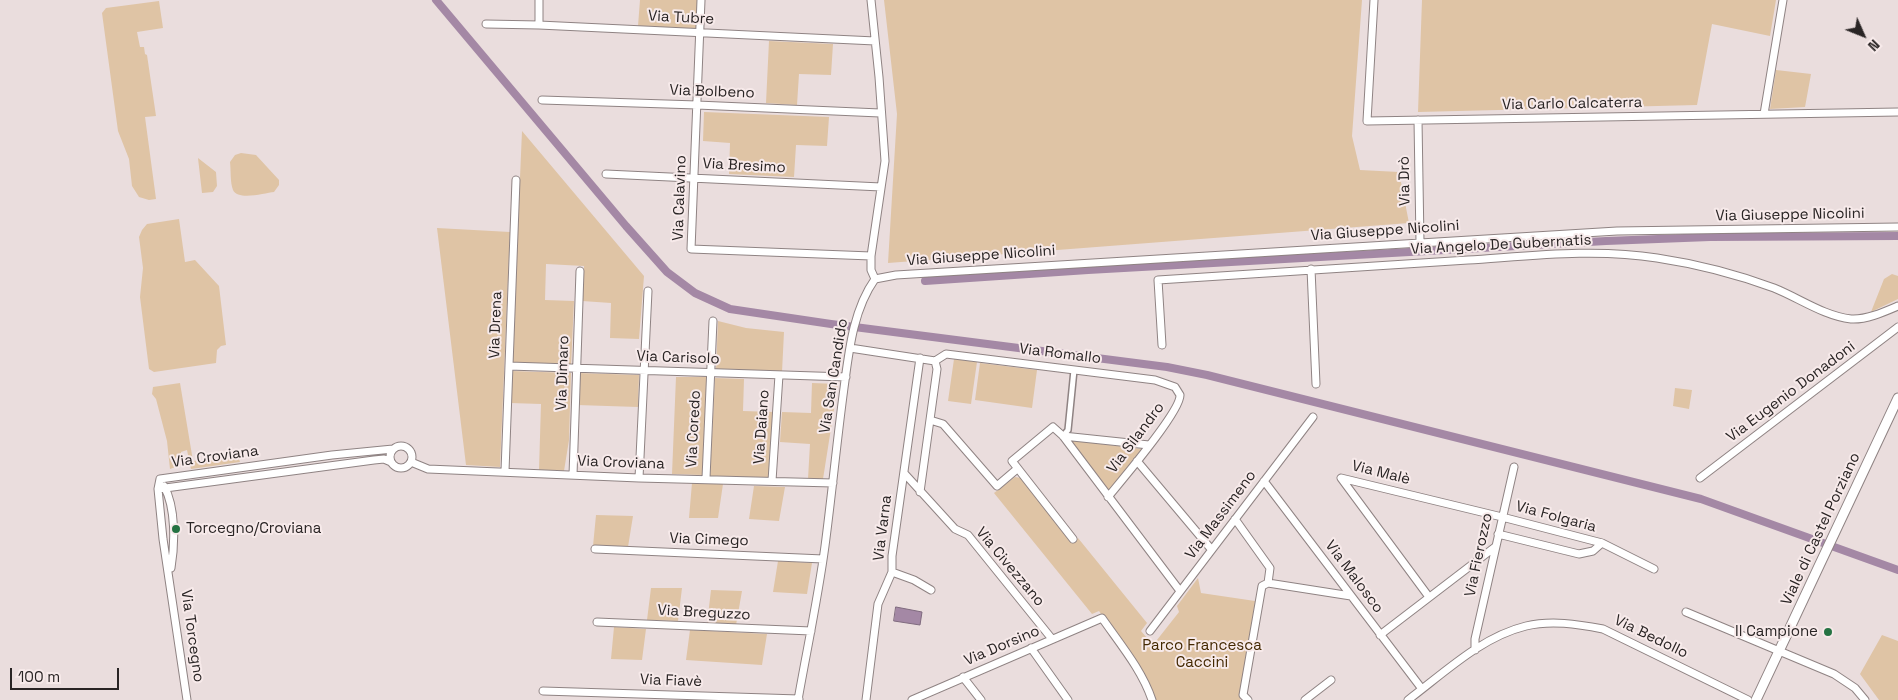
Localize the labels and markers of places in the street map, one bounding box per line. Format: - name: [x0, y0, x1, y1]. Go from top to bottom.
- place label: Torcegno/Croviana: [186, 520, 321, 538]
- marker: Torcegno/Croviana: [170, 523, 182, 535]
- place label: Il Campione: [1735, 623, 1818, 641]
- marker: Il Campione: [1822, 626, 1834, 638]

